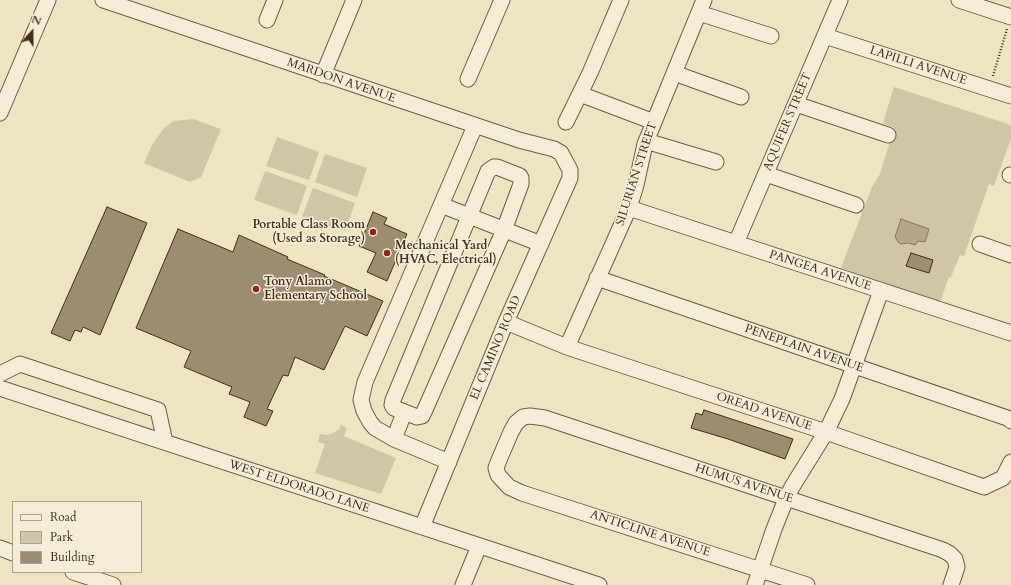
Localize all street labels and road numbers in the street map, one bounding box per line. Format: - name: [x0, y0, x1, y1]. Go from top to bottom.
- street label: LAPILLI AVENUE: [868, 44, 968, 88]
- street label: MARDON AVENUE: [285, 56, 397, 106]
- street label: AQUIFER STREET: [761, 71, 815, 173]
- street label: SILURIAN STREET: [613, 120, 661, 228]
- street label: PANGEA AVENUE: [767, 248, 873, 294]
- street label: EL CAMINO ROAD: [468, 294, 524, 402]
- street label: PENEPLAIN AVENUE: [743, 322, 865, 376]
- street label: OREAD AVENUE: [714, 390, 814, 434]
- street label: WEST ELDORADO LANE: [227, 457, 371, 517]
- street label: HUMUS AVENUE: [693, 461, 795, 507]
- street label: ANTICLINE AVENUE: [588, 508, 712, 560]

